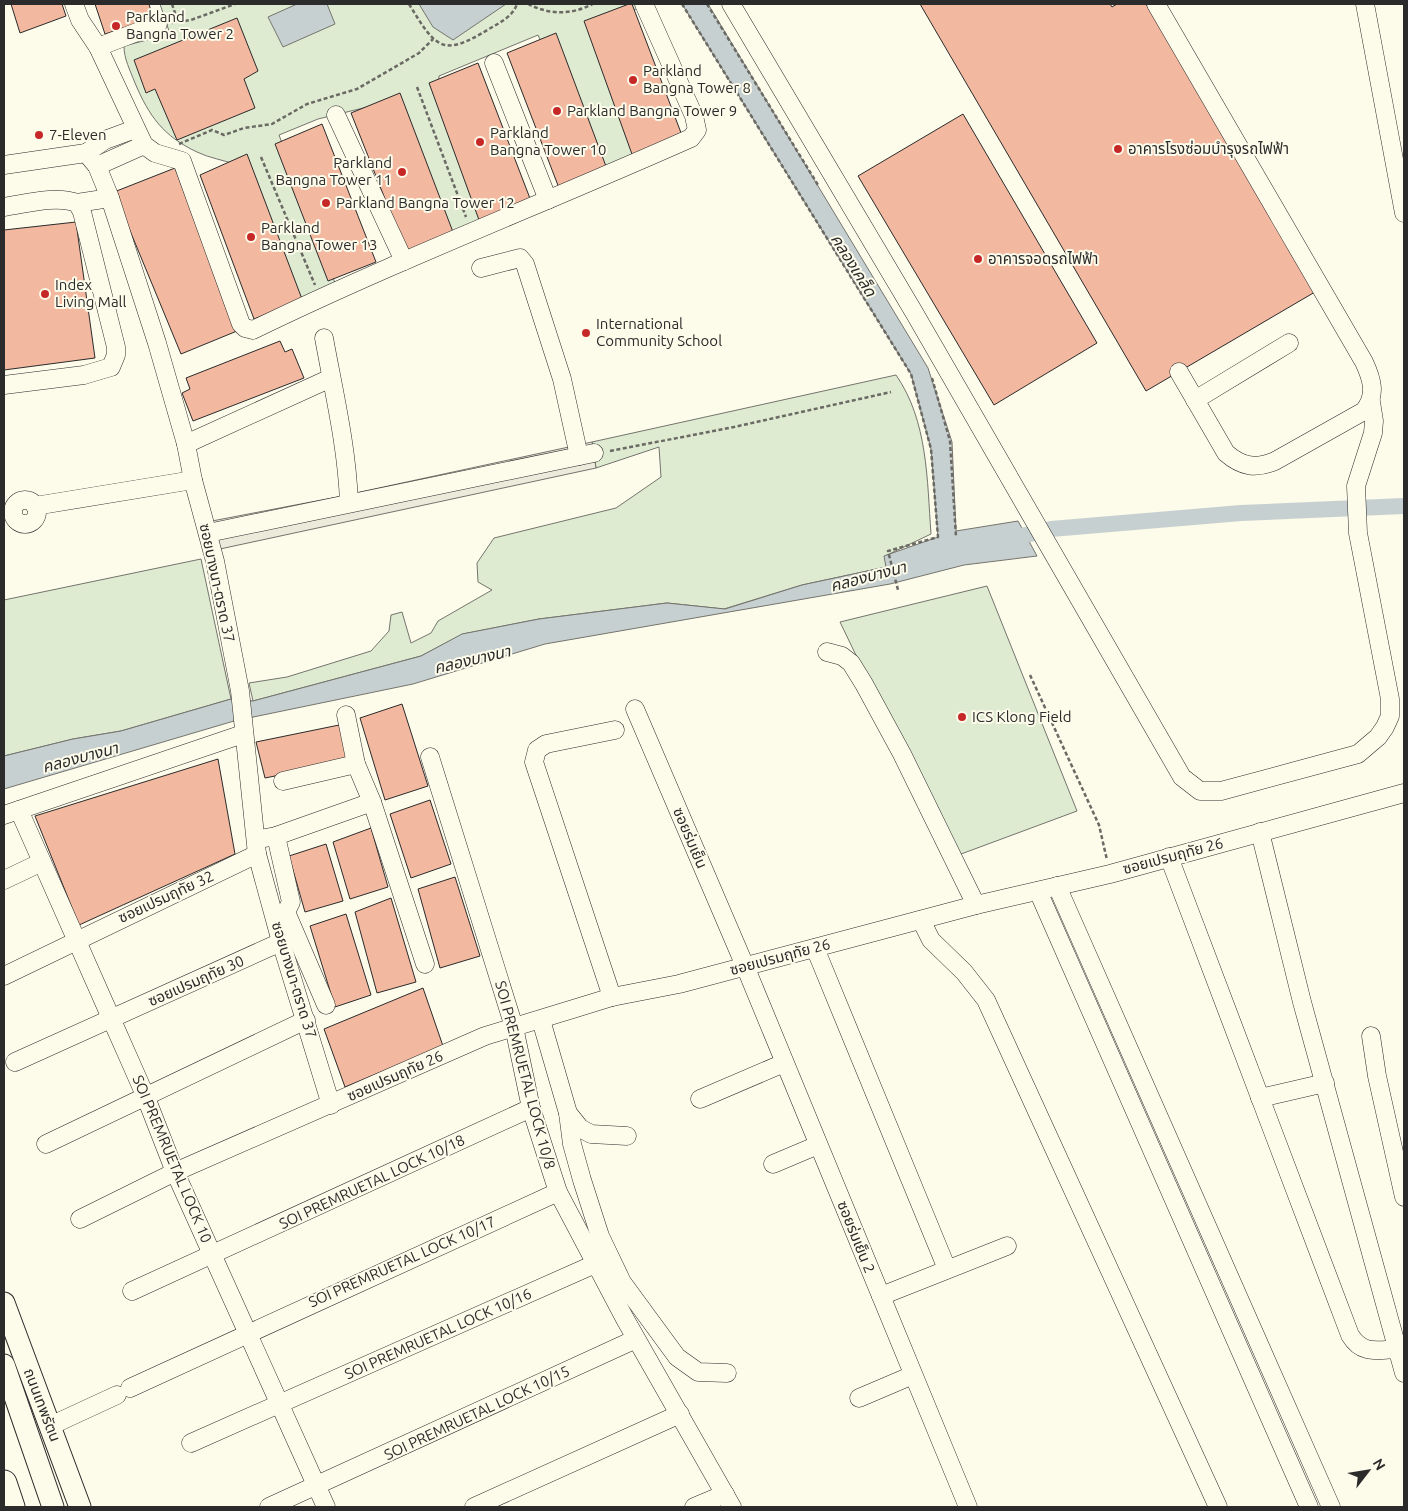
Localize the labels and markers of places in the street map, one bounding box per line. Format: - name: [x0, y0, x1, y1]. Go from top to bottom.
- place label: Parkland Bangna Tower 2: [126, 8, 234, 42]
- marker: Parkland Bangna Tower 2: [110, 20, 122, 32]
- place label: Parkland Bangna Tower 8: [643, 62, 751, 96]
- marker: Parkland Bangna Tower 8: [627, 74, 639, 86]
- place label: Parkland Bangna Tower 9: [567, 102, 737, 119]
- marker: Parkland Bangna Tower 9: [551, 105, 563, 117]
- place label: Parkland Bangna Tower 10: [490, 124, 606, 158]
- place label: 7-Eleven: [49, 126, 107, 143]
- marker: 7-Eleven: [33, 129, 45, 141]
- marker: Parkland Bangna Tower 10: [474, 136, 486, 148]
- place label: อาคารโรงซ่อมบำรุงรถไฟฟ้า: [1128, 140, 1289, 158]
- marker: อาคารโรงซ่อมบำรุงรถไฟฟ้า: [1112, 143, 1124, 155]
- place label: Parkland Bangna Tower 11: [276, 154, 392, 188]
- marker: Parkland Bangna Tower 11: [396, 166, 408, 178]
- place label: Parkland Bangna Tower 12: [336, 194, 515, 211]
- marker: Parkland Bangna Tower 12: [320, 197, 332, 209]
- place label: Parkland Bangna Tower 13: [261, 219, 377, 253]
- marker: Parkland Bangna Tower 13: [245, 231, 257, 243]
- place label: อาคารจอดรถไฟฟ้า: [988, 250, 1098, 267]
- marker: อาคารจอดรถไฟฟ้า: [972, 253, 984, 265]
- place label: Index Living Mall: [55, 276, 127, 310]
- marker: Index Living Mall: [39, 288, 51, 300]
- place label: International Community School: [596, 315, 722, 349]
- marker: International Community School: [580, 327, 592, 339]
- place label: ICS Klong Field: [972, 708, 1071, 725]
- marker: ICS Klong Field: [956, 711, 968, 723]

